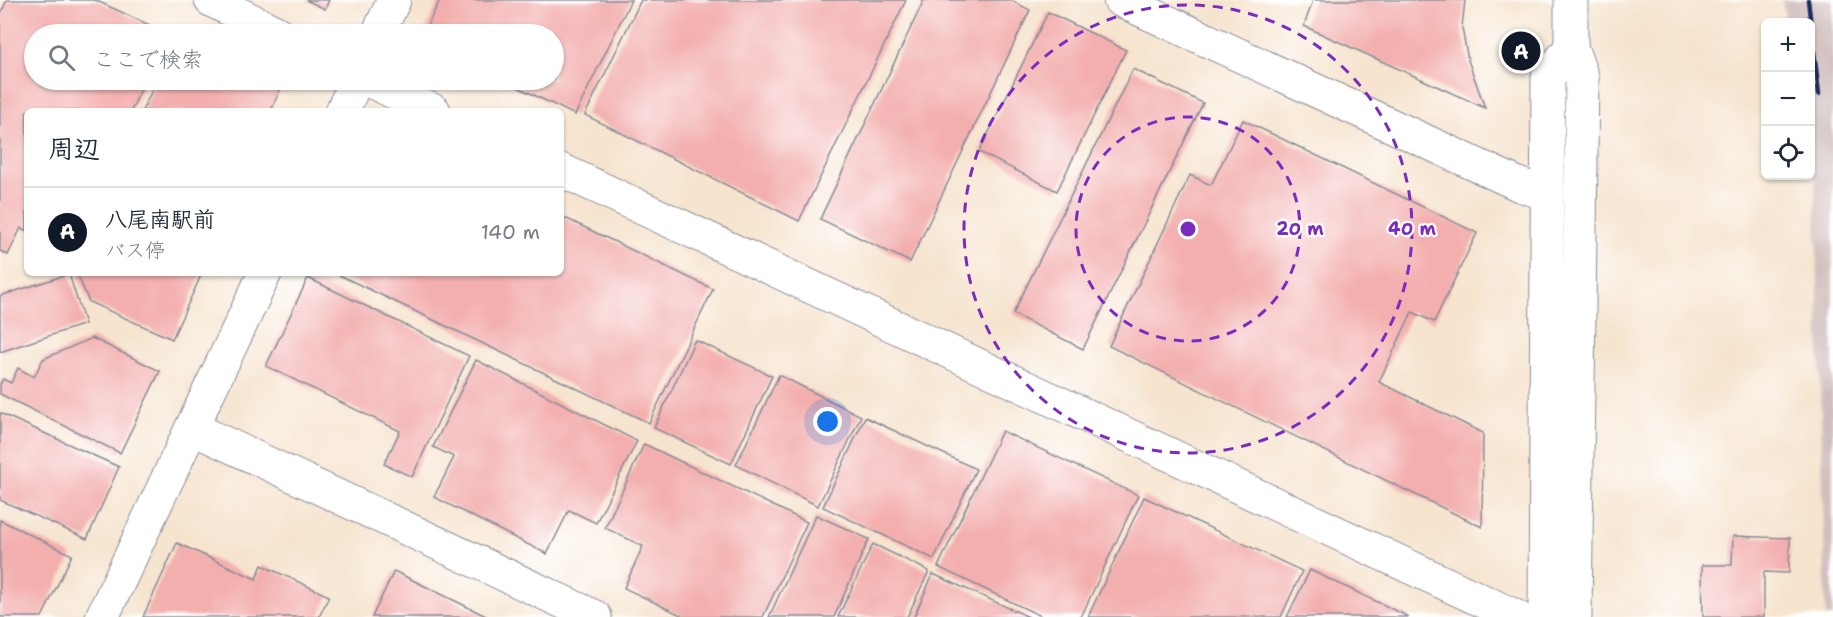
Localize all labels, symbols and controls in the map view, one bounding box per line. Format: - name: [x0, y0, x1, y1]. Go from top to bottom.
- map controls: [1761, 18, 1815, 180]
- button: +: [1761, 18, 1815, 72]
- search box: [24, 24, 564, 90]
- pin: A: [1502, 28, 1540, 74]
- icon: search: [45, 41, 78, 74]
- text: ここで検索: [93, 45, 203, 74]
- button: −: [1761, 72, 1815, 126]
- button: locate: [1761, 126, 1815, 180]
- text: 周辺: [48, 131, 100, 166]
- text: 八尾南駅前: [105, 205, 215, 234]
- text: 20 m: [1276, 217, 1324, 241]
- text: 40 m: [1388, 217, 1436, 241]
- text: A: [60, 219, 75, 245]
- text: 140 m: [481, 219, 540, 245]
- centre of rings: [1178, 219, 1198, 239]
- text: バス停: [105, 237, 165, 263]
- your location: [813, 407, 842, 436]

